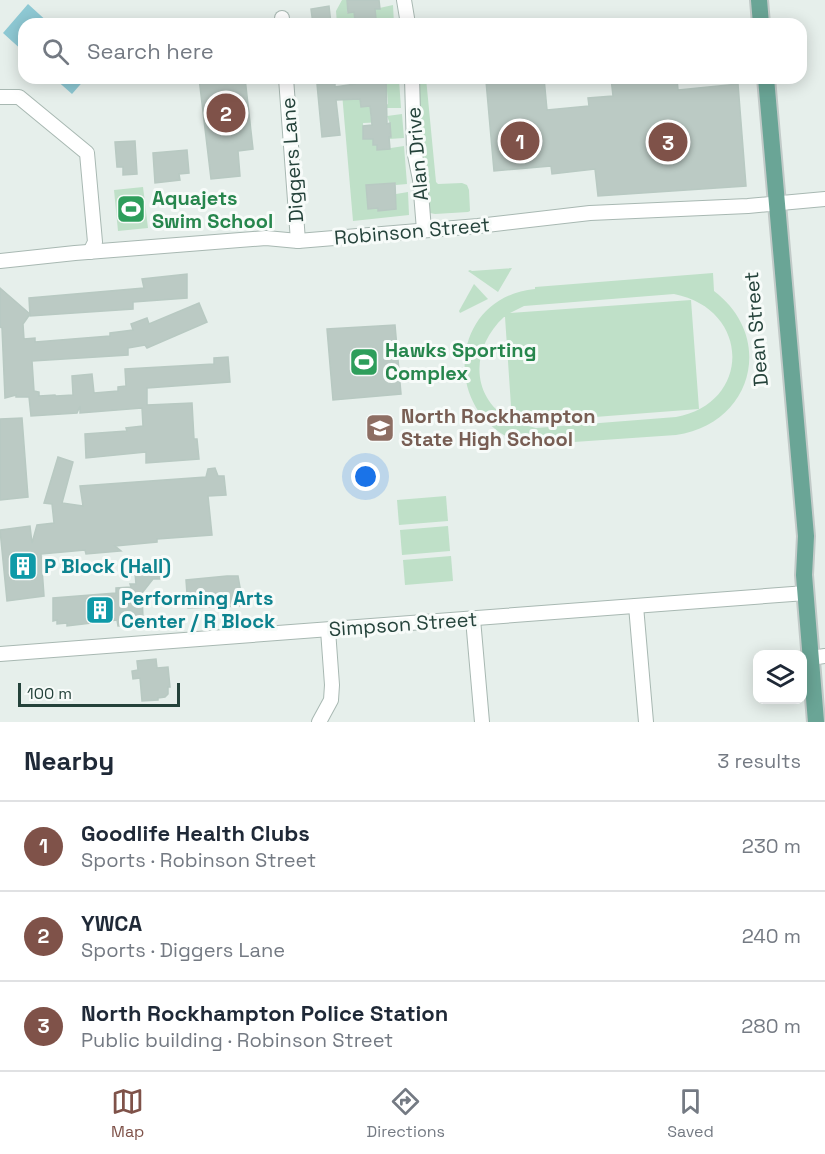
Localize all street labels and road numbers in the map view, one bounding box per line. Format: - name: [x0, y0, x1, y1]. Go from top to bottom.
- street label: Diggers Lane: [275, 97, 309, 223]
- street label: Alan Drive: [400, 106, 434, 202]
- street label: Robinson Street: [333, 211, 491, 251]
- street label: Dean Street: [738, 271, 774, 387]
- street label: Simpson Street: [328, 606, 478, 642]

